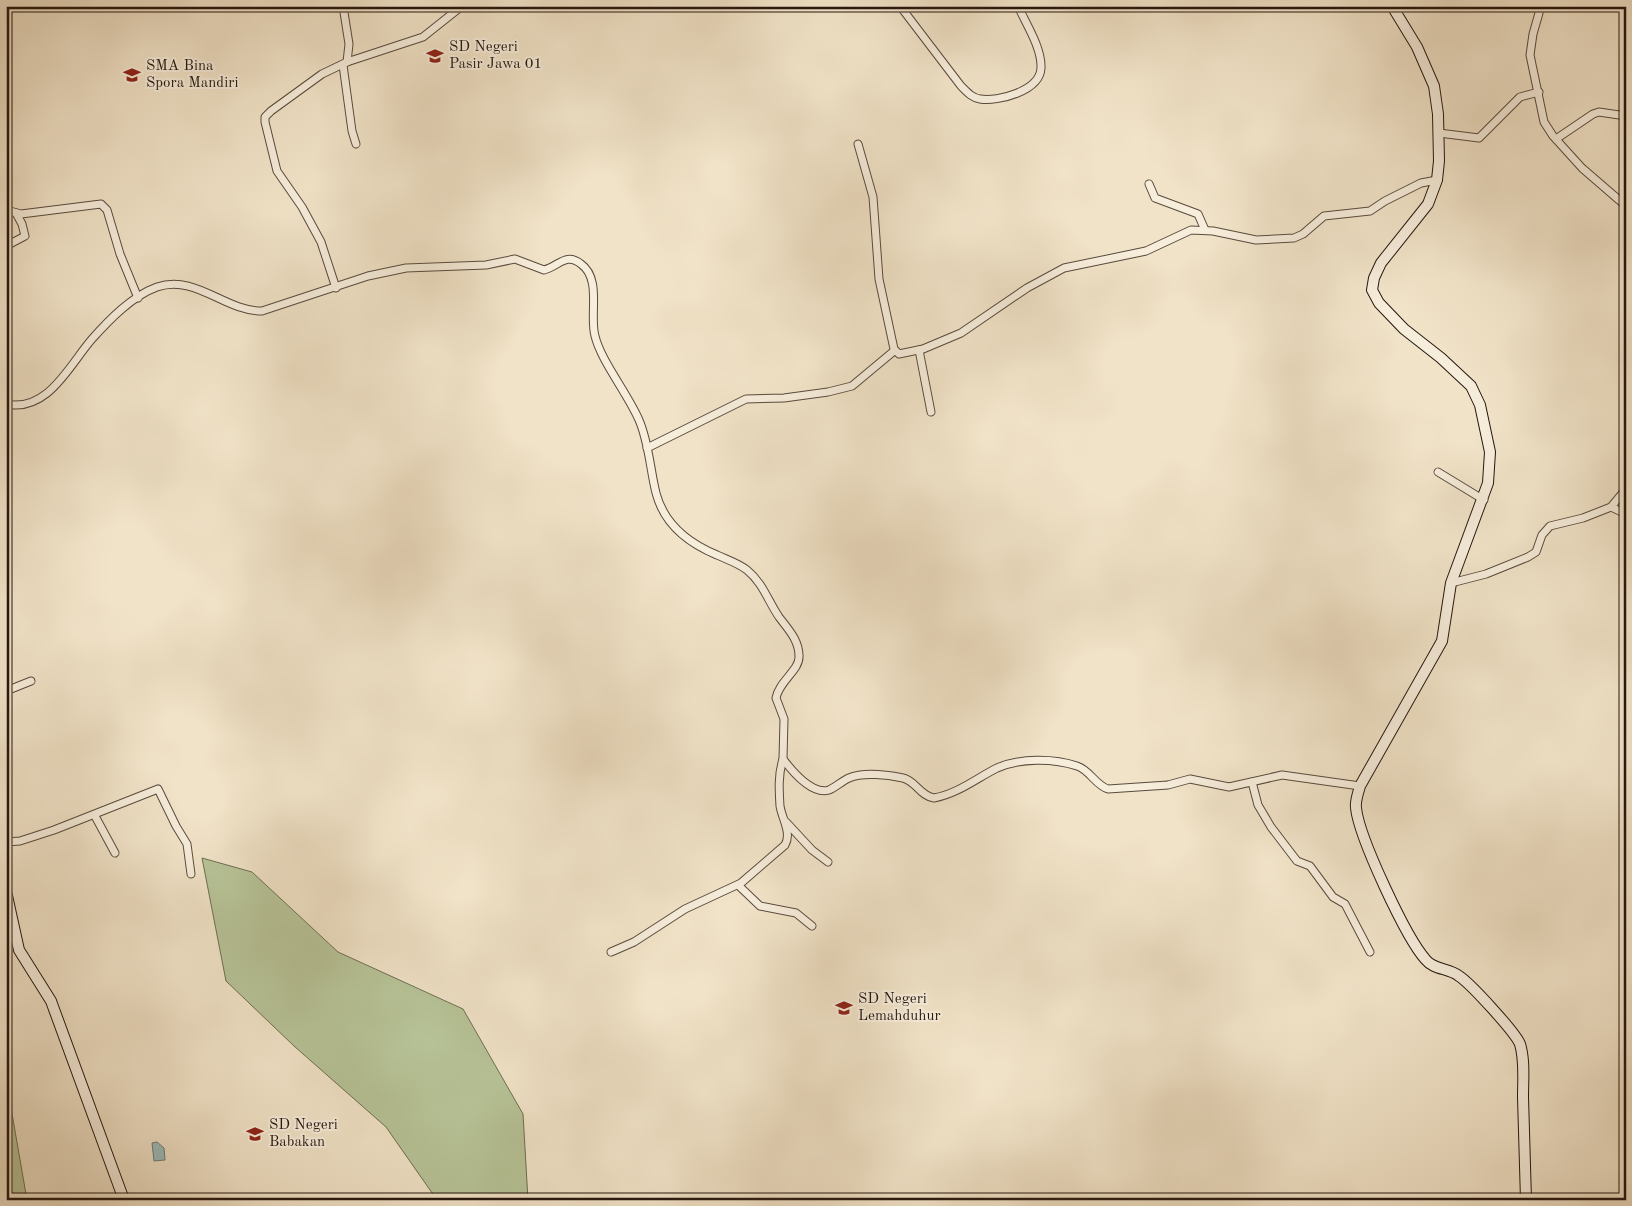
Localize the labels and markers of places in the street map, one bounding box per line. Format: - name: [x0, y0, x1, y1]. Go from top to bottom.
- place label: SD Negeri Pasir Jawa 01: [449, 40, 542, 72]
- school or university icon: SD Negeri Pasir Jawa 01: [425, 46, 445, 66]
- place label: SMA Bina Spora Mandiri: [146, 59, 238, 91]
- school or university icon: SMA Bina Spora Mandiri: [122, 65, 142, 85]
- place label: SD Negeri Lemahduhur: [858, 992, 941, 1024]
- school or university icon: SD Negeri Lemahduhur: [834, 998, 854, 1018]
- place label: SD Negeri Babakan: [269, 1118, 338, 1150]
- school or university icon: SD Negeri Babakan: [245, 1124, 265, 1144]

